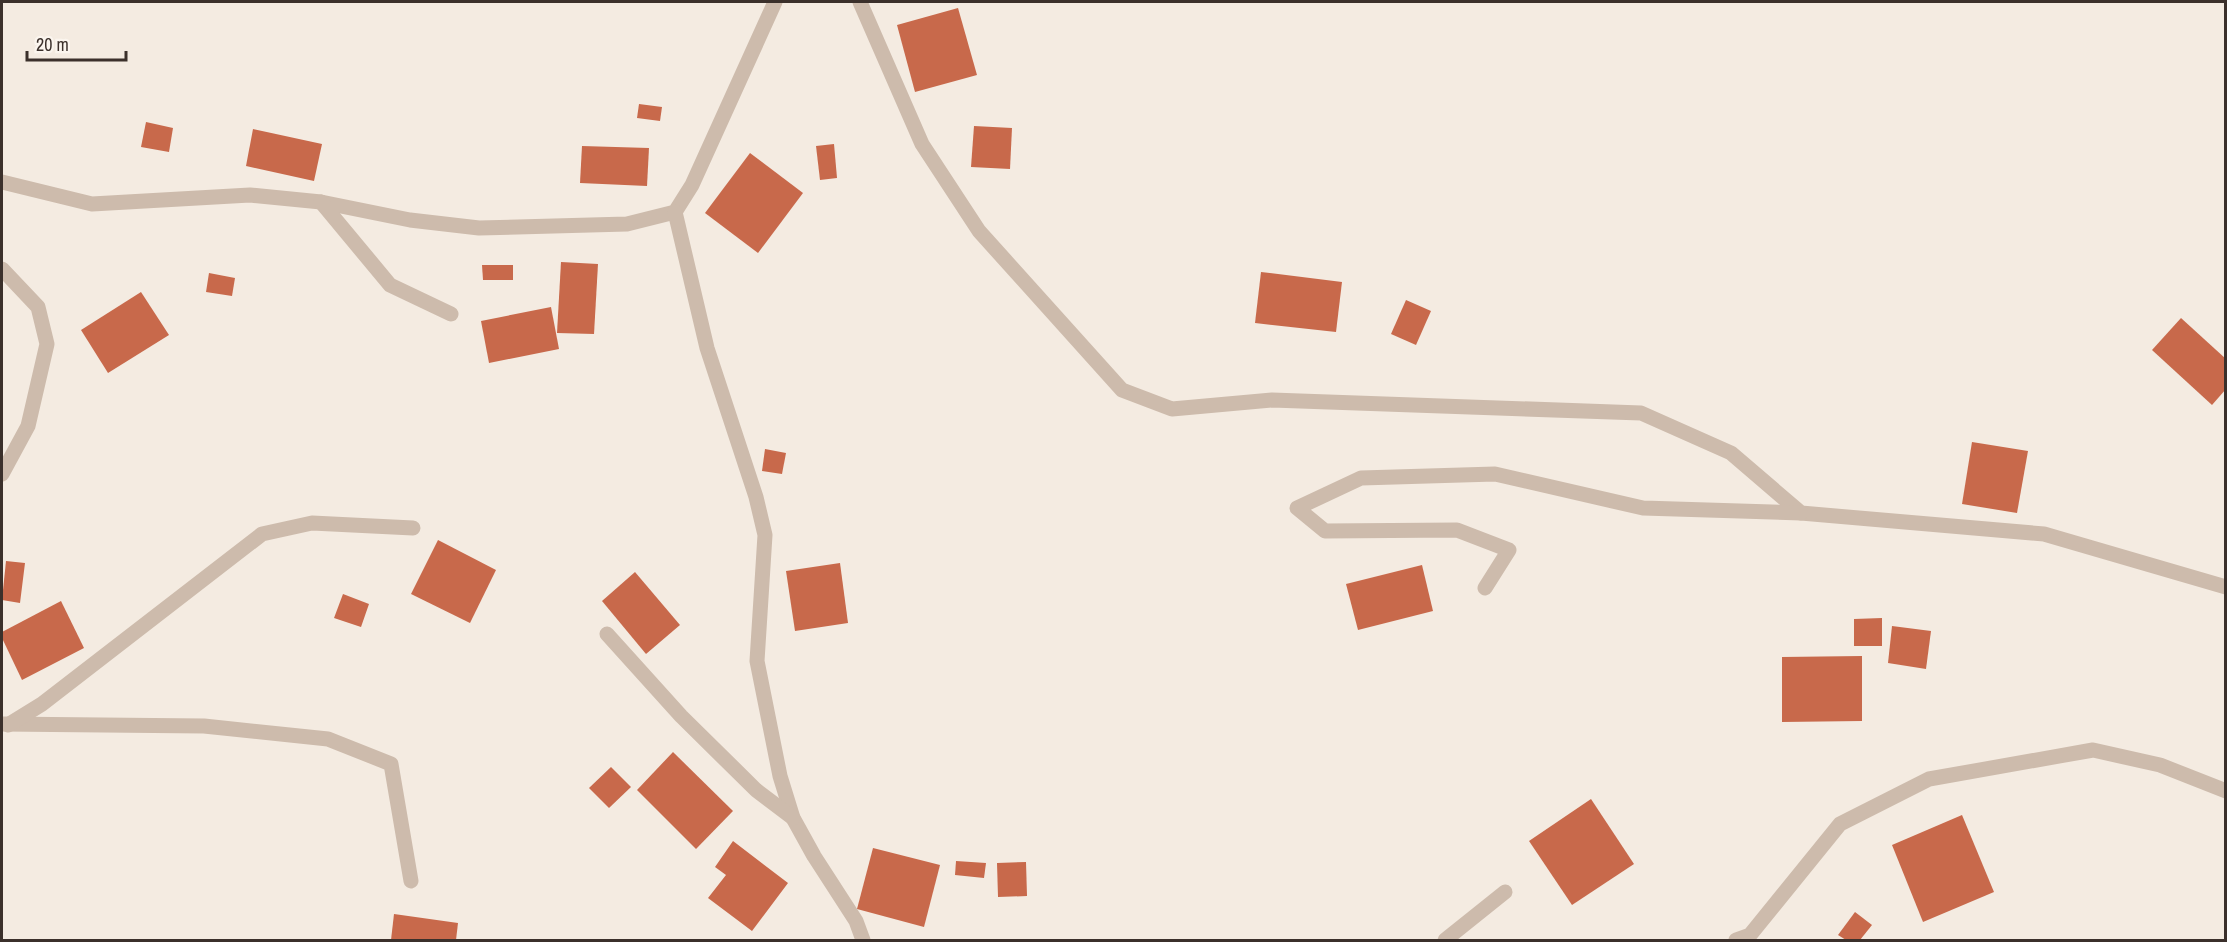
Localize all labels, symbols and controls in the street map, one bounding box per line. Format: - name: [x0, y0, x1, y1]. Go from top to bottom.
- scale bar: [27, 24, 126, 62]
- text: 20 m: [36, 32, 69, 57]

